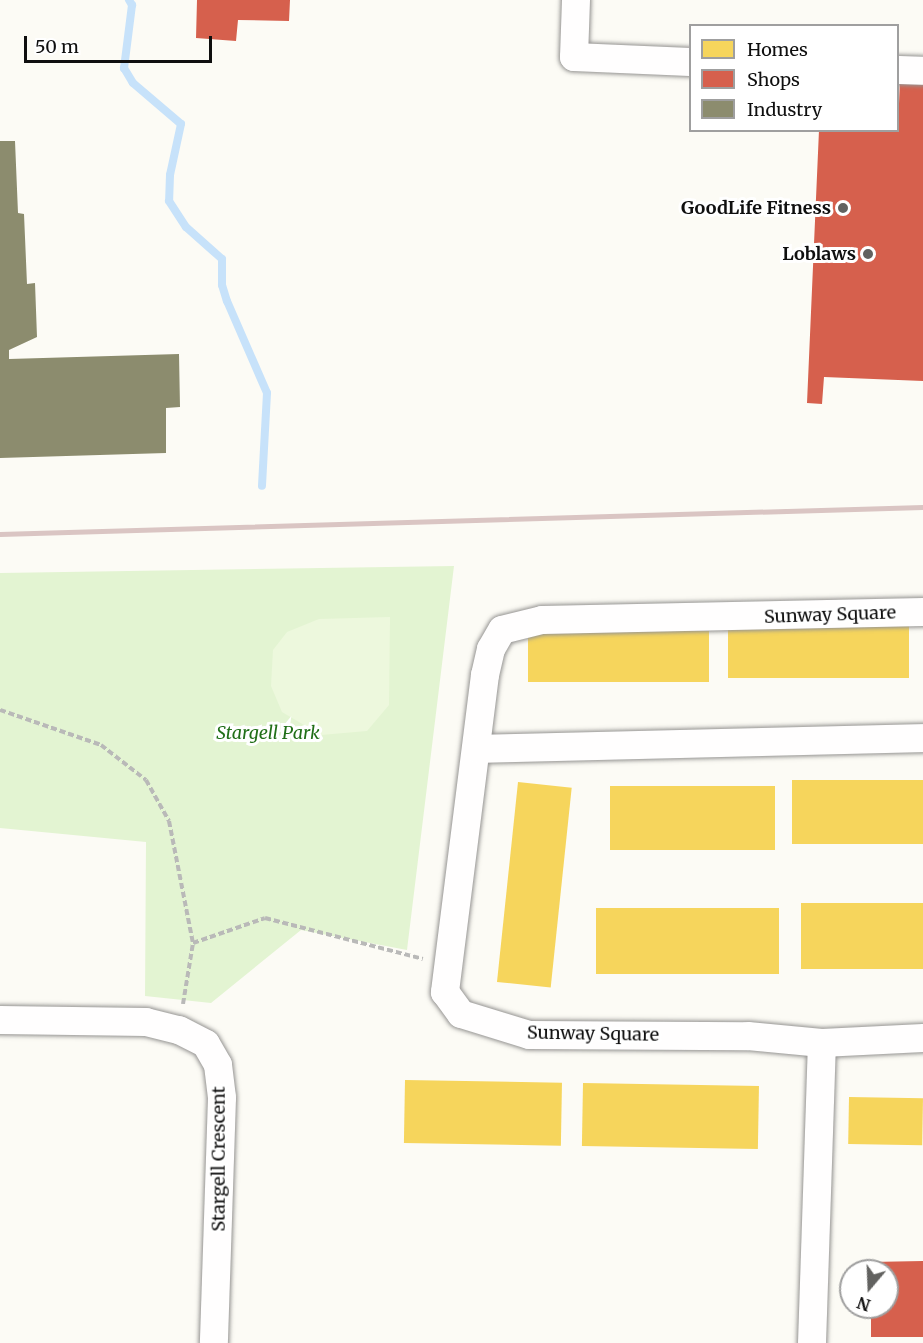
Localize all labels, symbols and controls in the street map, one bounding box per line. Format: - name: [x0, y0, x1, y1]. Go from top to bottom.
- scale bar: [27, 24, 214, 62]
- legend: [689, 24, 899, 132]
- text: 50 m: [35, 35, 79, 58]
- text: Homes: [747, 38, 808, 61]
- text: Shops: [747, 68, 800, 91]
- text: Industry: [747, 98, 822, 121]
- place label: GoodLife Fitness: [681, 197, 831, 219]
- marker: GoodLife Fitness: [836, 201, 850, 215]
- place label: Loblaws: [782, 243, 856, 265]
- marker: Loblaws: [861, 247, 875, 261]
- street label: Sunway Square: [764, 602, 896, 628]
- park label: Stargell Park: [216, 722, 320, 744]
- street label: Sunway Square: [527, 1022, 659, 1046]
- street label: Stargell Crescent: [208, 1086, 230, 1232]
- north arrow: [839, 1259, 899, 1319]
- text: N: [855, 1293, 873, 1316]

